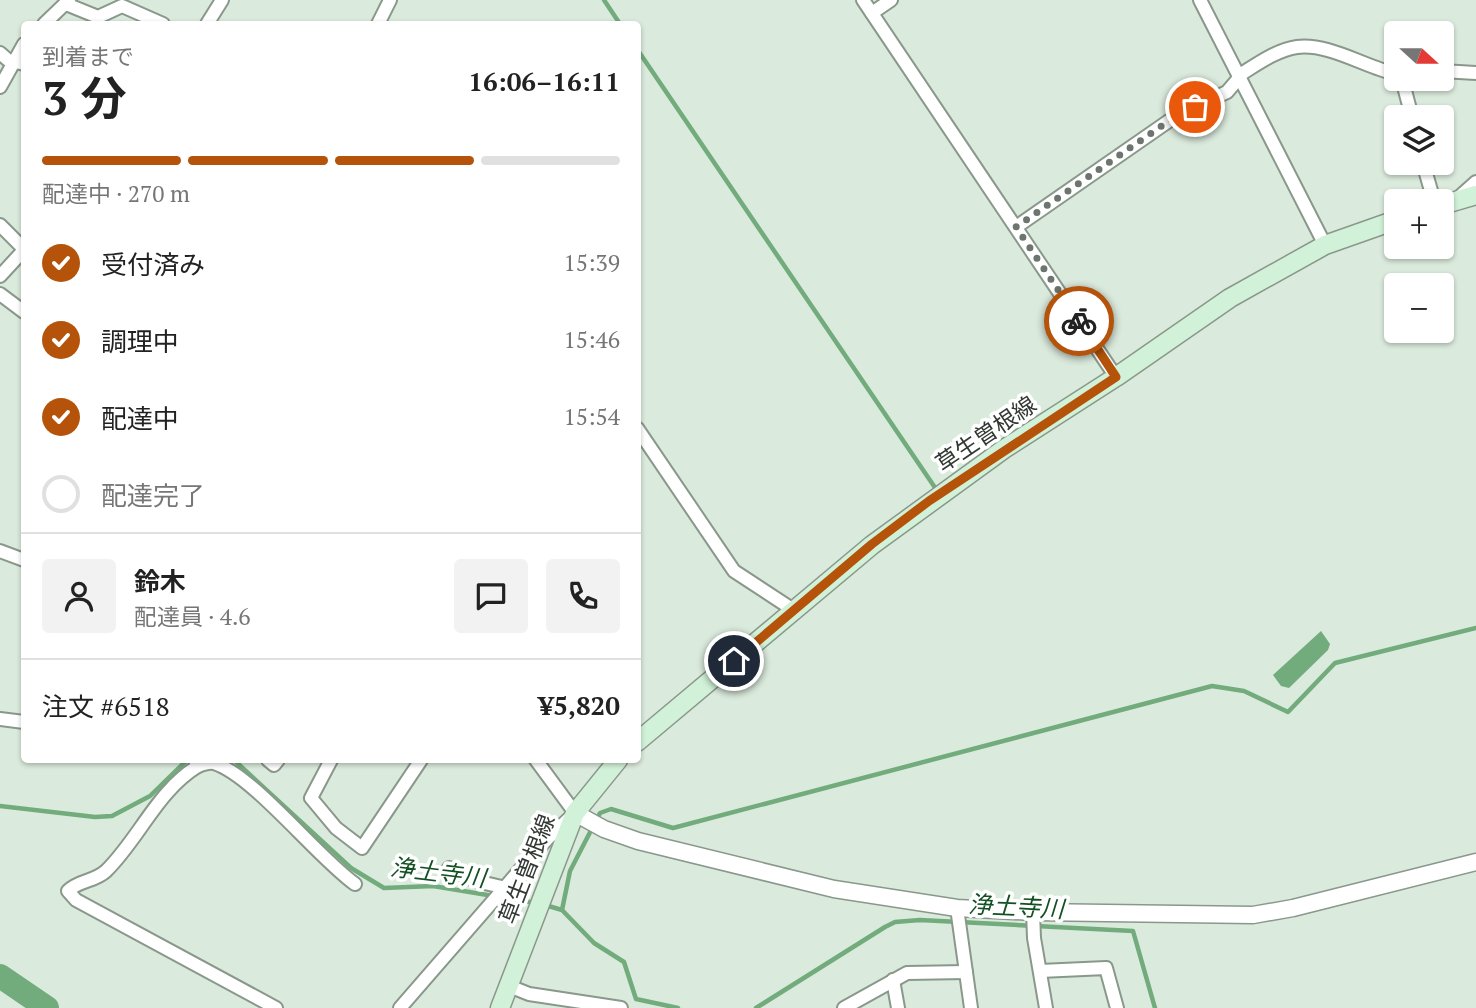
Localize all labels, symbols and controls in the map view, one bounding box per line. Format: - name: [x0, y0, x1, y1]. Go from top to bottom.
- north arrow: [1384, 21, 1454, 91]
- map controls: [1384, 21, 1454, 343]
- text: 到着まで: [42, 41, 134, 72]
- text: 16:06–16:11: [468, 64, 620, 98]
- text: 3 分: [42, 67, 126, 128]
- pin: [1165, 77, 1225, 137]
- icon: bag: [1176, 88, 1214, 126]
- button: layers: [1384, 105, 1454, 175]
- text: 配達中 · 270 m: [42, 178, 190, 209]
- button: +: [1384, 189, 1454, 259]
- icon: check: [42, 244, 80, 282]
- text: 受付済み: [101, 247, 205, 281]
- text: 15:39: [563, 247, 620, 278]
- button: −: [1384, 273, 1454, 343]
- courier: [1044, 286, 1114, 356]
- icon: bike: [1060, 302, 1098, 340]
- icon: check: [42, 321, 80, 359]
- text: 調理中: [101, 324, 179, 358]
- text: 15:46: [563, 324, 620, 355]
- street label: 草生曽根線: [929, 389, 1042, 479]
- icon: check: [42, 398, 80, 436]
- text: 配達中: [101, 401, 179, 435]
- text: 15:54: [563, 401, 620, 432]
- text: 配達完了: [101, 478, 205, 512]
- button: person: [42, 559, 116, 633]
- button: chat: [454, 559, 528, 633]
- button: phone: [546, 559, 620, 633]
- text: 鈴木: [134, 564, 186, 598]
- text: 配達員 · 4.6: [134, 601, 251, 632]
- pin: [704, 631, 764, 691]
- icon: home: [715, 642, 753, 680]
- text: ¥5,820: [539, 688, 620, 722]
- text: 注文 #6518: [42, 689, 170, 723]
- street label: 草生曽根線: [491, 810, 562, 928]
- water label: 浄土寺川: [389, 850, 491, 894]
- water label: 浄土寺川: [967, 888, 1068, 925]

